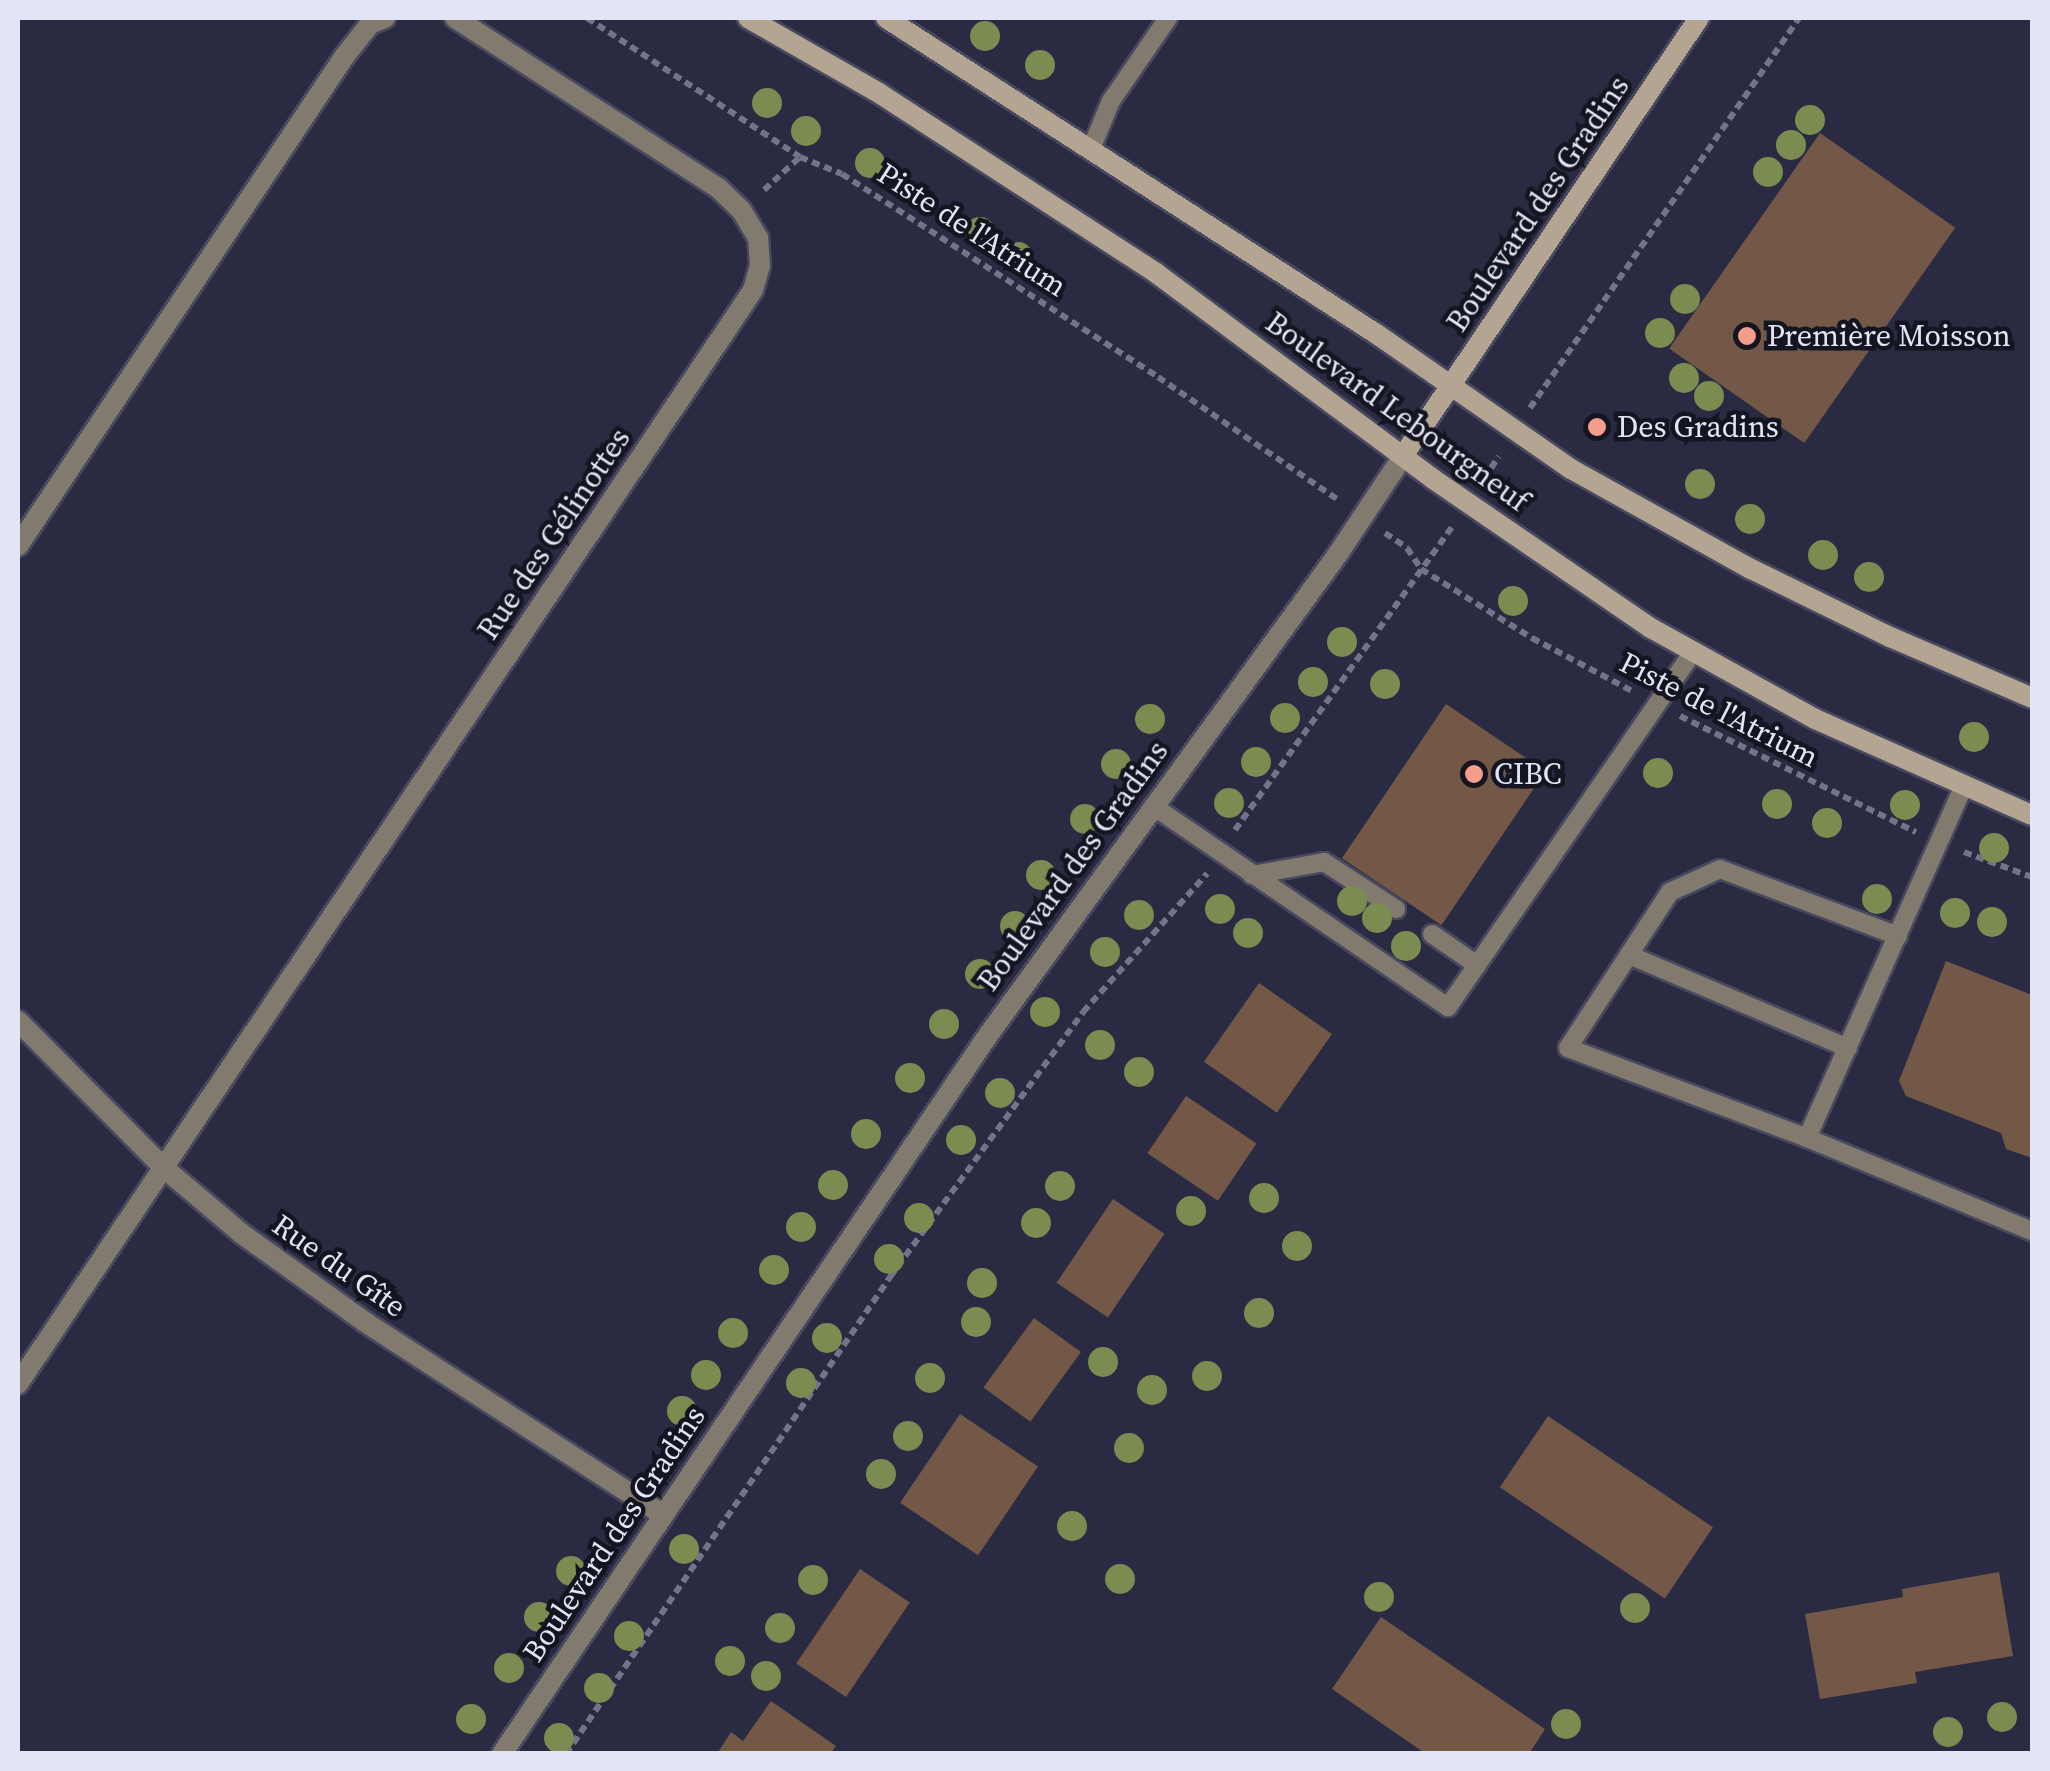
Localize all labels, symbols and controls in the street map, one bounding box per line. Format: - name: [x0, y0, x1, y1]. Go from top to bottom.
- street label: Boulevard des Gradins: [1439, 69, 1637, 339]
- street label: Piste de l'Atrium: [871, 156, 1073, 304]
- street label: Boulevard Lebourgneuf: [1259, 305, 1535, 519]
- place label: Première Moisson: [1767, 318, 2011, 354]
- marker: Première Moisson: [1736, 325, 1758, 347]
- place label: Des Gradins: [1617, 409, 1779, 445]
- marker: Des Gradins: [1586, 416, 1608, 438]
- street label: Rue des Gélinottes: [470, 422, 638, 646]
- street label: Piste de l'Atrium: [1614, 645, 1824, 775]
- street label: Boulevard des Gradins: [970, 734, 1176, 998]
- place label: CIBC: [1494, 756, 1562, 792]
- marker: CIBC: [1463, 763, 1485, 785]
- street label: Rue du Gîte: [265, 1207, 413, 1325]
- street label: Boulevard des Gradins: [515, 1399, 713, 1669]

